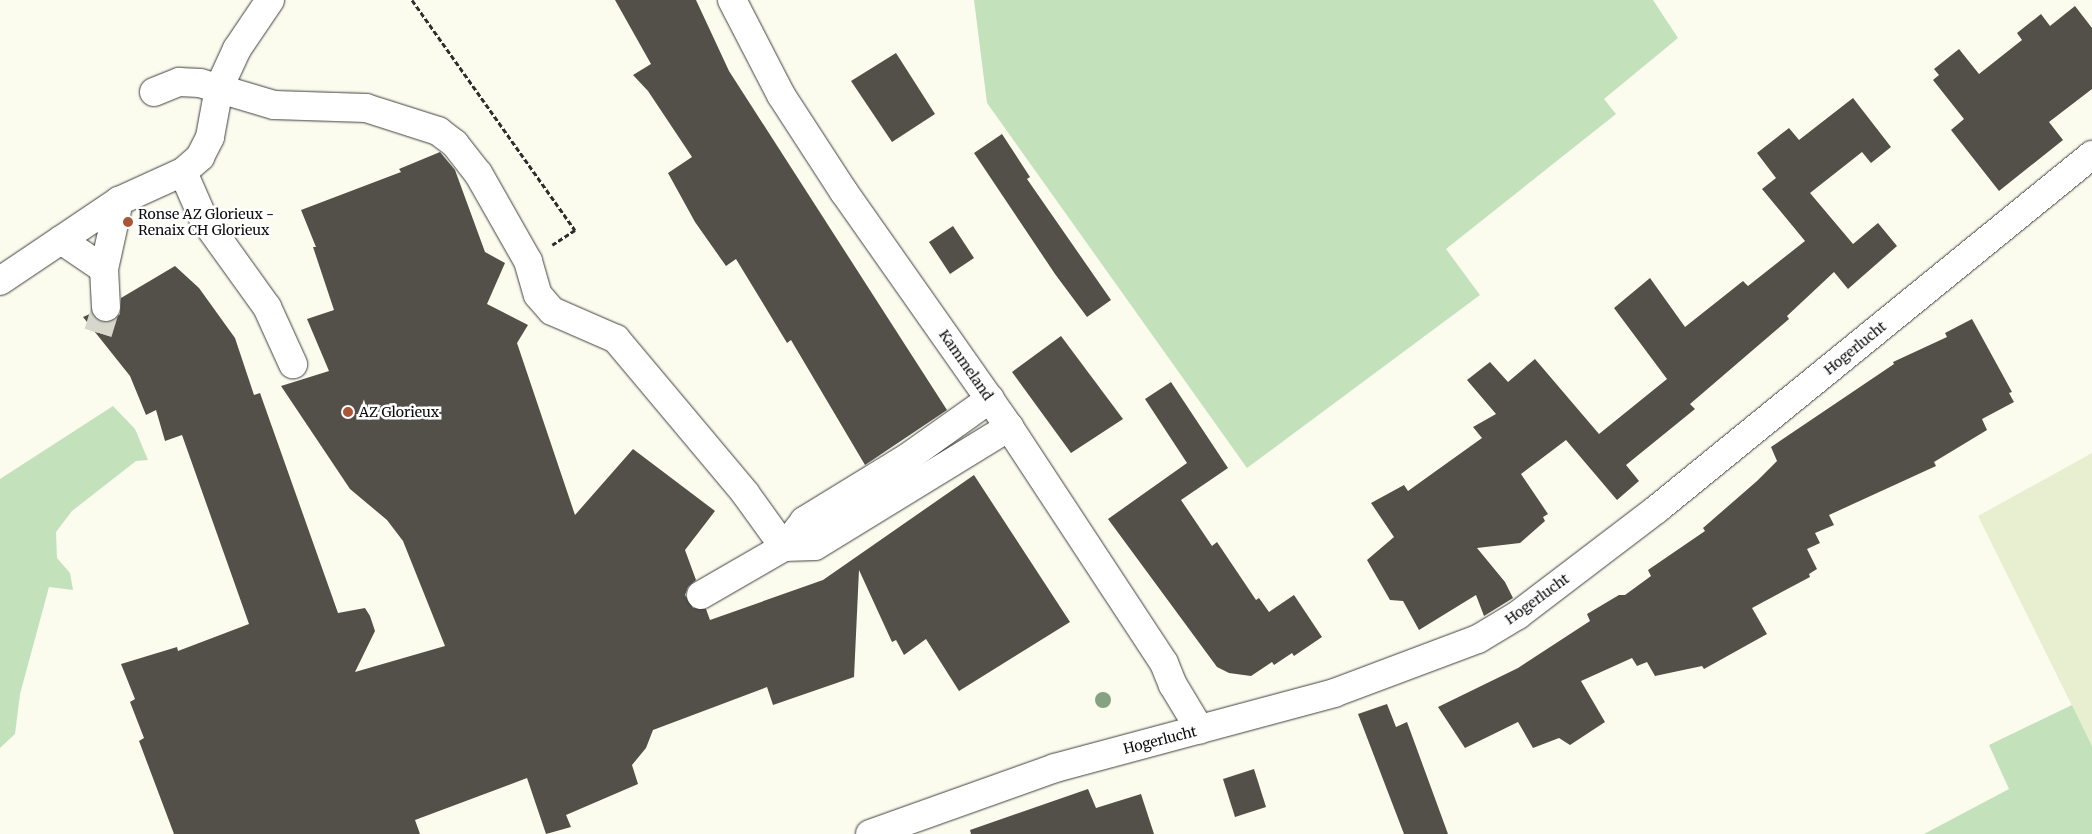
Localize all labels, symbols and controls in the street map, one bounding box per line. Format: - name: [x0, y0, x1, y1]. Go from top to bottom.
- place label: Ronse AZ Glorieux - Renaix CH Glorieux: [138, 206, 274, 238]
- marker: Ronse AZ Glorieux - Renaix CH Glorieux: [122, 216, 134, 228]
- street label: Hogerlucht: [1821, 318, 1889, 378]
- street label: Kammeland: [936, 327, 996, 403]
- place label: AZ Glorieux: [359, 404, 439, 420]
- marker: AZ Glorieux: [341, 405, 355, 419]
- street label: Hogerlucht: [1502, 570, 1572, 628]
- street label: Hogerlucht: [1122, 723, 1198, 757]

